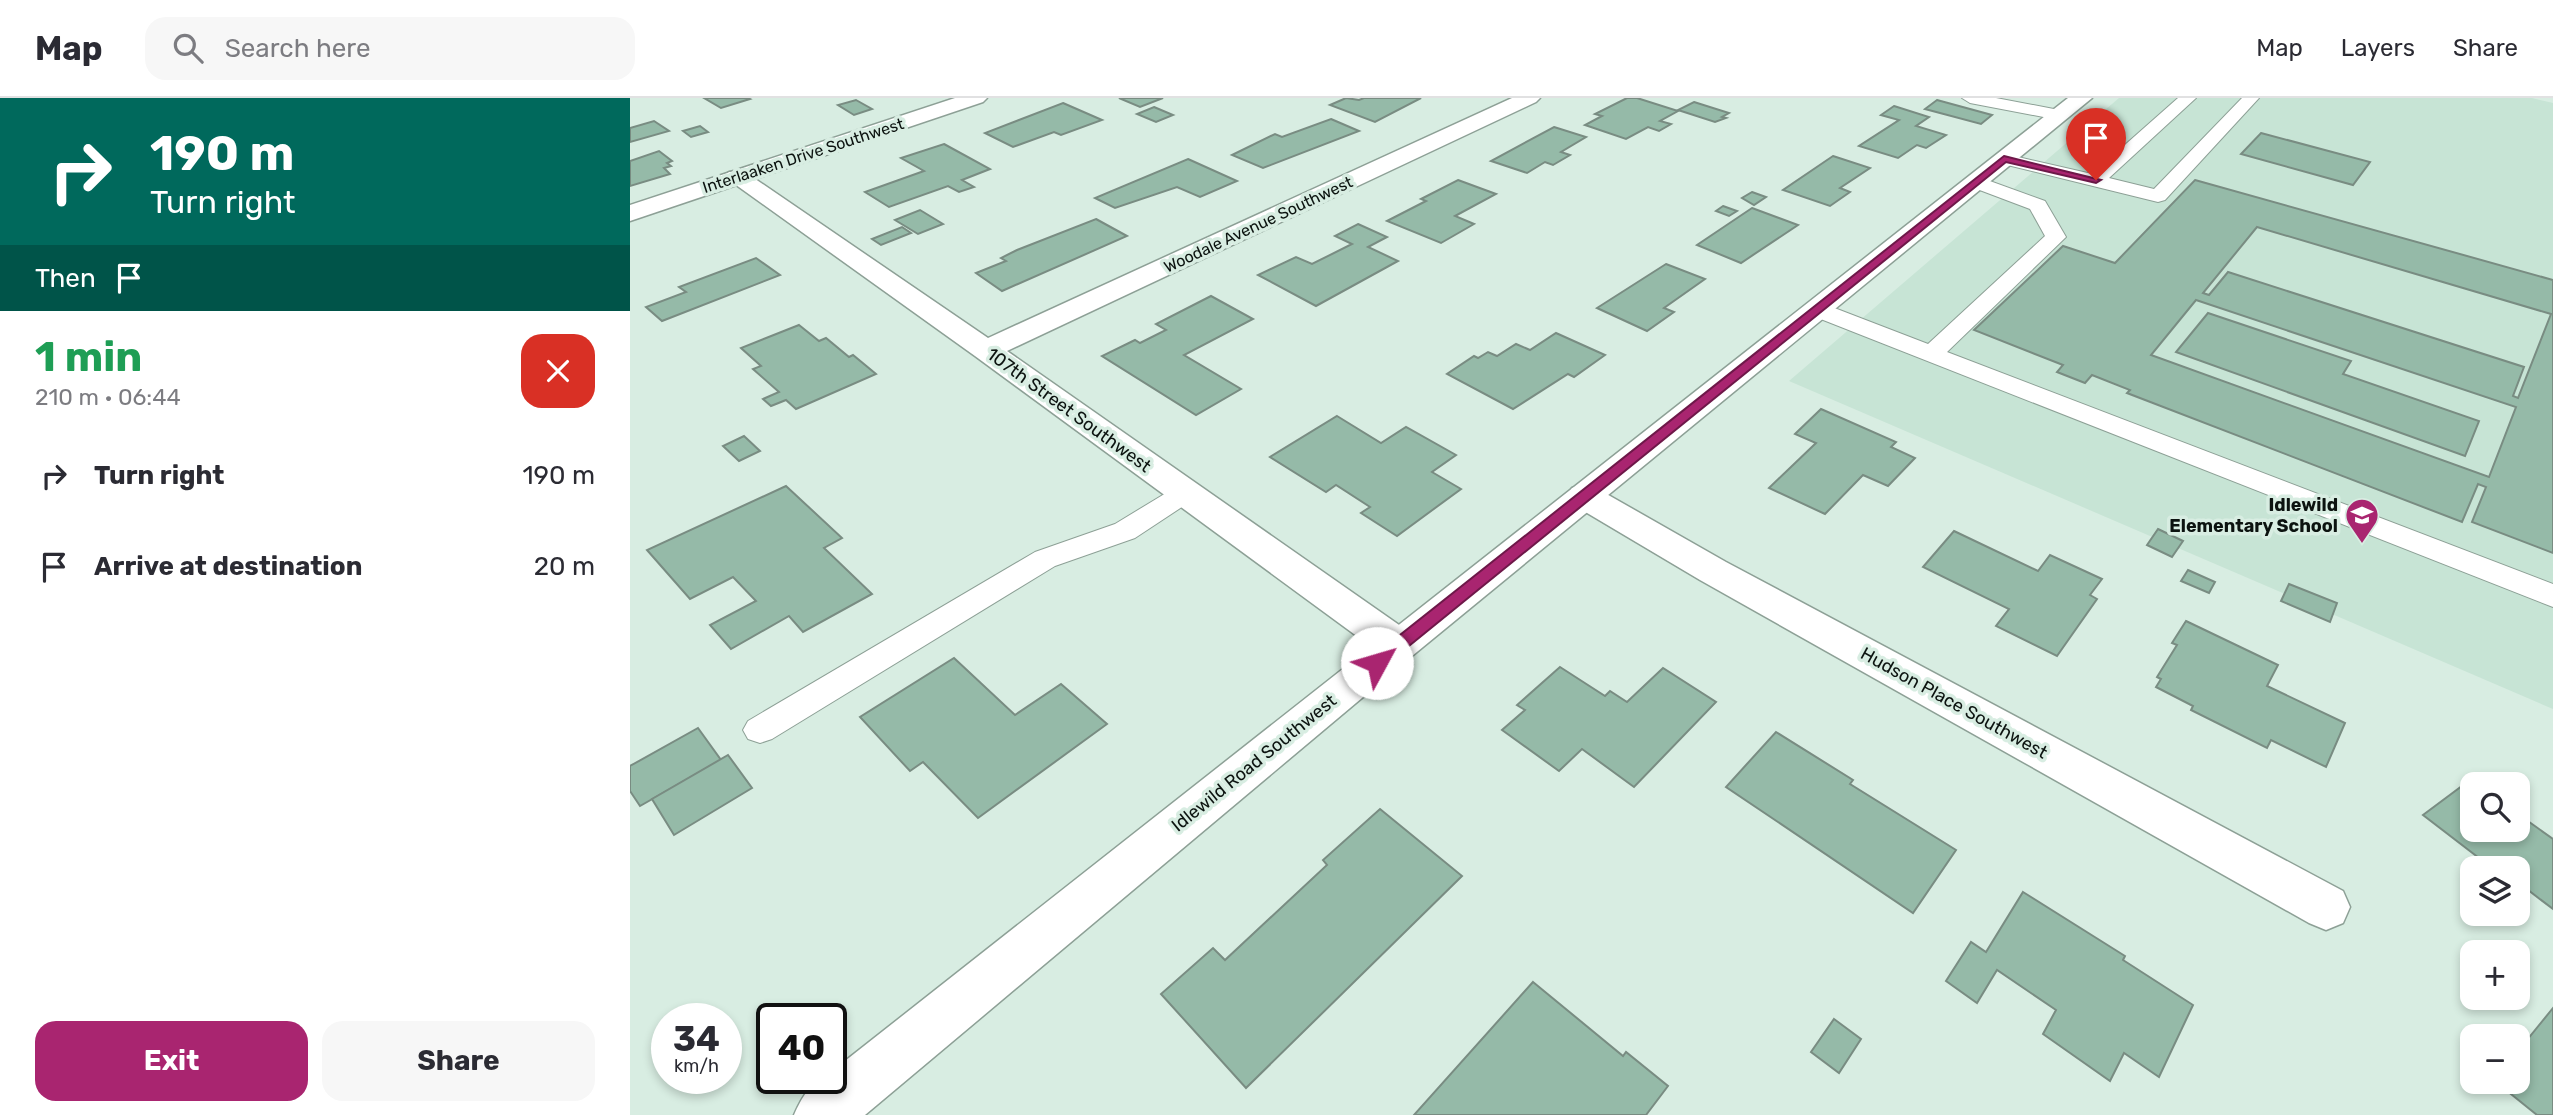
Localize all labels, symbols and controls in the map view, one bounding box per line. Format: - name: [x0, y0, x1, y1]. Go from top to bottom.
- search box: [145, 17, 635, 80]
- text: Map: [35, 29, 103, 68]
- icon: search: [169, 29, 207, 67]
- text: Search here: [225, 33, 370, 64]
- text: Map: [2256, 34, 2303, 62]
- text: Layers: [2341, 34, 2415, 62]
- text: Share: [2453, 34, 2518, 62]
- pin: [2066, 108, 2126, 180]
- street label: Interlaaken Drive Southwest: [700, 114, 906, 197]
- icon: arrive: [2077, 119, 2115, 157]
- text: 190 m: [150, 124, 294, 182]
- icon: right: [35, 126, 126, 217]
- street label: Woodale Avenue Southwest: [1161, 172, 1356, 277]
- text: Turn right: [150, 183, 295, 221]
- icon: arrive: [110, 259, 148, 297]
- text: Then: [35, 263, 96, 294]
- text: 1 min: [35, 332, 142, 382]
- button: close: [521, 334, 595, 408]
- street label: 107th Street Southwest: [982, 343, 1156, 477]
- text: 210 m · 06:44: [35, 383, 181, 411]
- icon: right: [35, 457, 73, 495]
- text: Turn right: [94, 460, 224, 491]
- text: 190 m: [522, 460, 595, 491]
- place label: Idlewild Elementary School: [2169, 494, 2338, 537]
- school or university icon: Idlewild Elementary School: [2343, 496, 2381, 545]
- icon: arrive: [35, 548, 73, 586]
- text: Arrive at destination: [94, 551, 362, 582]
- text: 20 m: [534, 551, 595, 582]
- position arrow: [1340, 626, 1414, 700]
- street label: Hudson Place Southwest: [1857, 642, 2051, 764]
- street label: Idlewild Road Southwest: [1167, 690, 1341, 836]
- map controls: [2460, 772, 2530, 1094]
- button: search: [2460, 772, 2530, 842]
- button: layers: [2460, 856, 2530, 926]
- button: +: [2460, 940, 2530, 1010]
- speed limit sign: 40: [756, 1003, 847, 1094]
- text: 34: [673, 1018, 720, 1060]
- button: Exit: [35, 1021, 308, 1101]
- button: Share: [322, 1021, 595, 1101]
- button: −: [2460, 1024, 2530, 1094]
- text: km/h: [674, 1055, 719, 1077]

